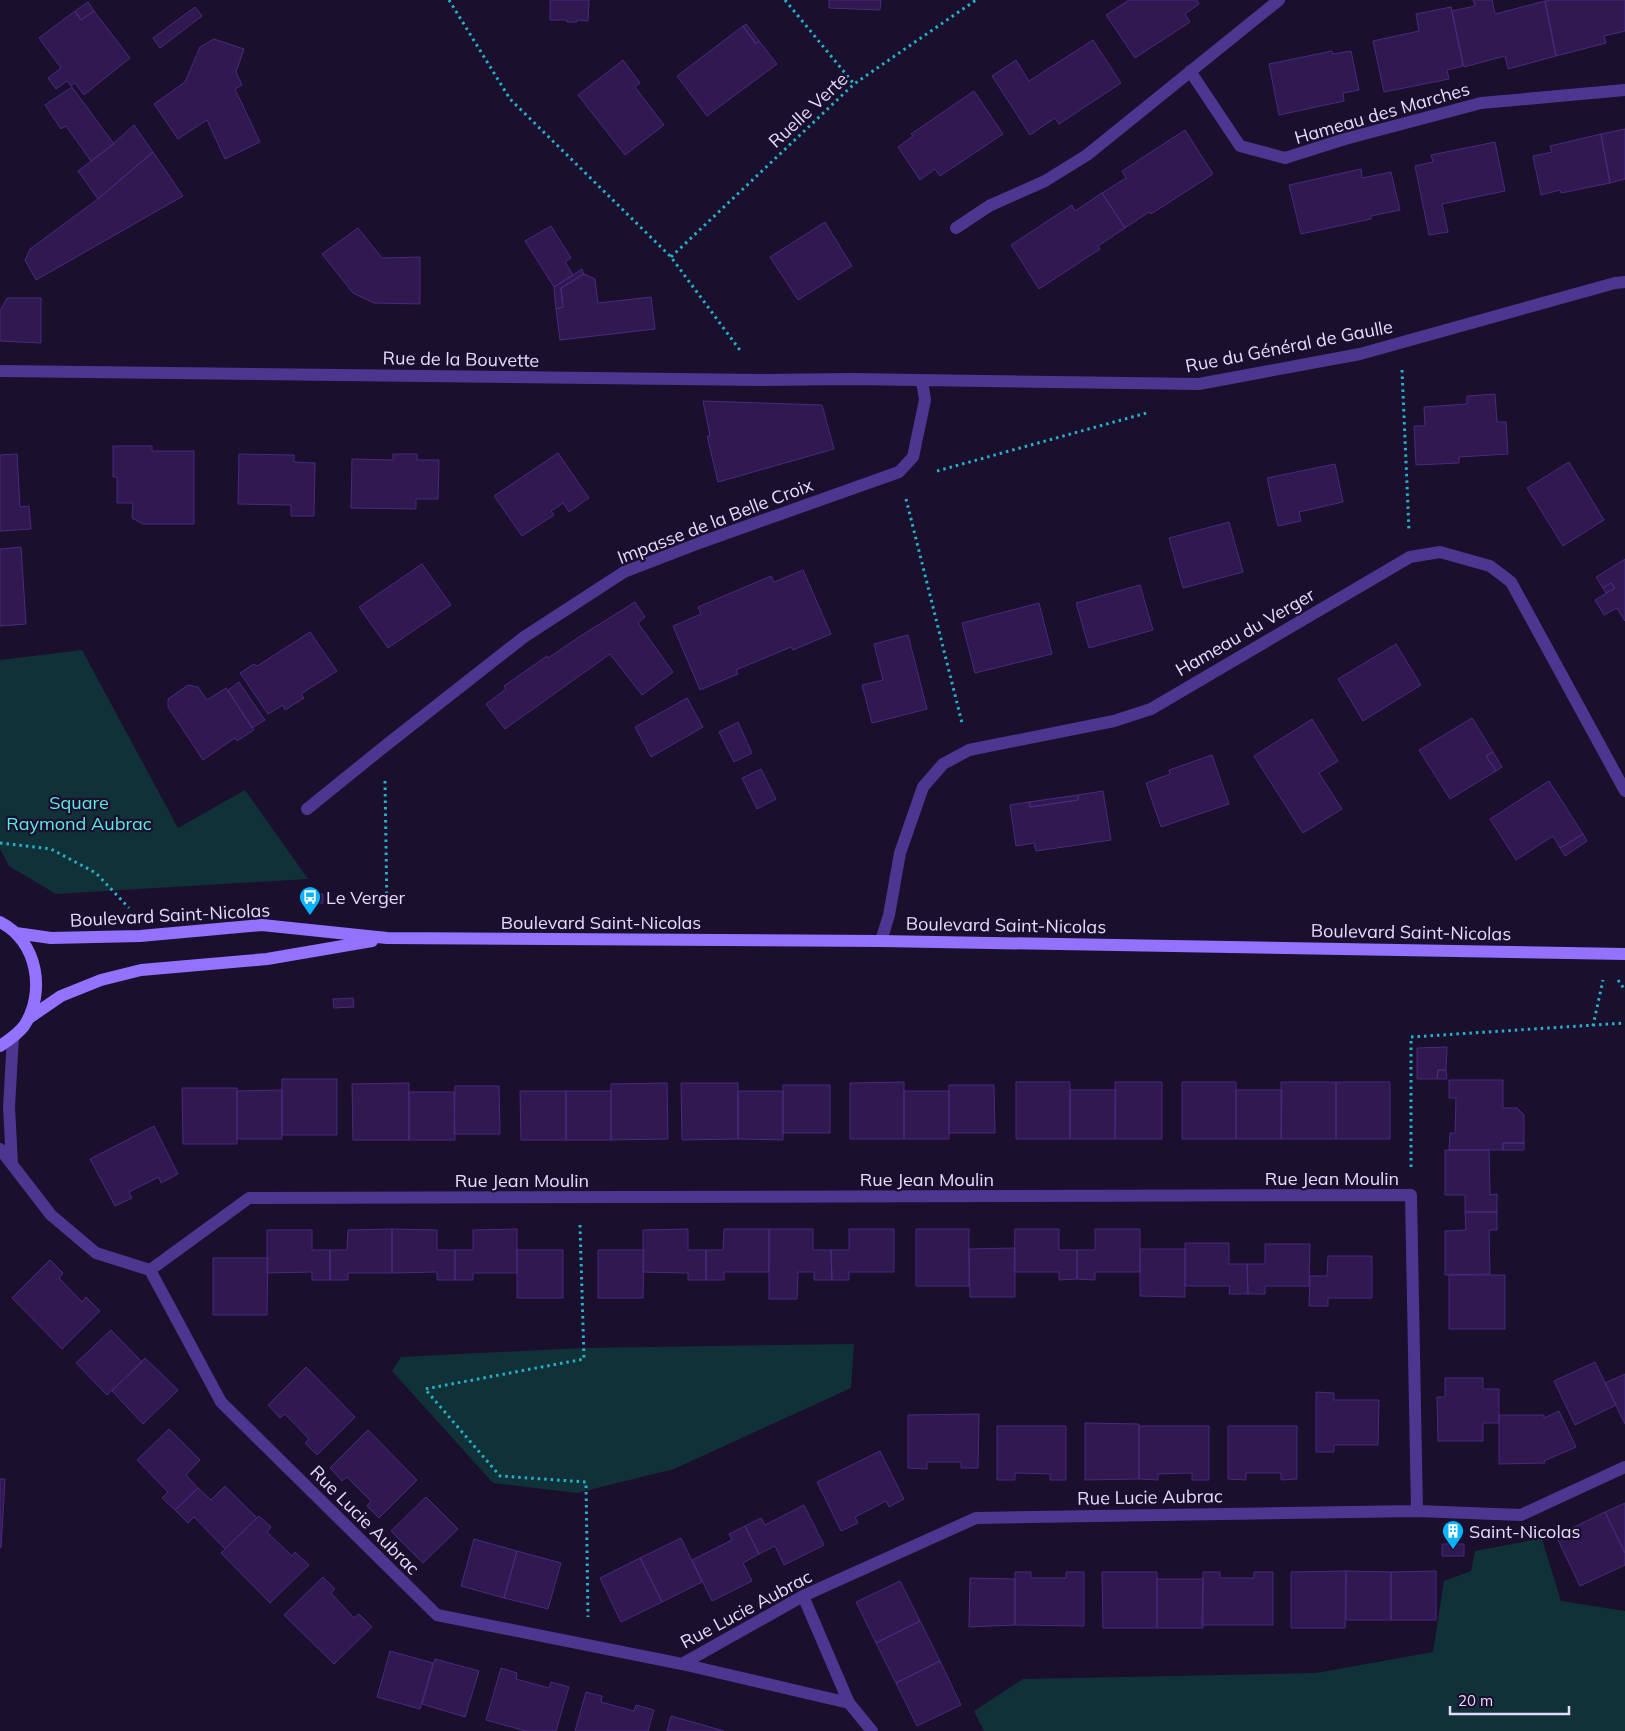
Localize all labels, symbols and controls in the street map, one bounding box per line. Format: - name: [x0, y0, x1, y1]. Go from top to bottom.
- street label: Ruelle Verte: [764, 67, 852, 153]
- street label: Hameau des Marches: [1292, 77, 1472, 149]
- street label: Rue du Général de Gaulle: [1183, 315, 1395, 377]
- street label: Rue de la Bouvette: [383, 346, 539, 372]
- street label: Impasse de la Belle Croix: [614, 473, 816, 569]
- street label: Hameau du Verger: [1171, 583, 1319, 681]
- park label: Square Raymond Aubrac: [6, 791, 152, 835]
- bus stop icon: Le Verger: [298, 885, 322, 916]
- place label: Le Verger: [326, 886, 406, 909]
- street label: Boulevard Saint-Nicolas: [69, 898, 271, 932]
- street label: Boulevard Saint-Nicolas: [501, 911, 701, 934]
- street label: Boulevard Saint-Nicolas: [906, 912, 1106, 938]
- street label: Boulevard Saint-Nicolas: [1311, 919, 1511, 945]
- street label: Rue Jean Moulin: [1265, 1167, 1399, 1190]
- street label: Rue Jean Moulin: [860, 1168, 994, 1191]
- street label: Rue Jean Moulin: [455, 1169, 589, 1192]
- street label: Rue Lucie Aubrac: [305, 1460, 425, 1580]
- street label: Rue Lucie Aubrac: [1077, 1484, 1223, 1510]
- building icon: Saint-Nicolas: [1441, 1519, 1465, 1550]
- place label: Saint-Nicolas: [1469, 1520, 1580, 1543]
- street label: Rue Lucie Aubrac: [676, 1565, 816, 1653]
- scale bar: [1450, 1684, 1569, 1716]
- text: 20 m: [1458, 1691, 1493, 1710]

